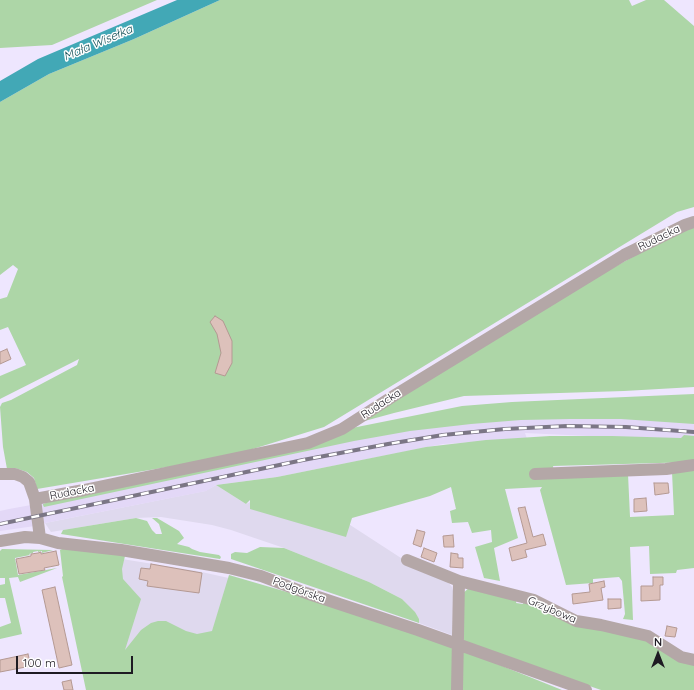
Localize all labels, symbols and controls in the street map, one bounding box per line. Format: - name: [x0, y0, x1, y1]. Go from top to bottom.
- water label: Mała Wisełka: [61, 22, 135, 64]
- street label: Rudacka: [636, 222, 682, 254]
- street label: Rudacka: [359, 386, 403, 422]
- street label: Rudacka: [49, 481, 95, 503]
- street label: Podgórska: [271, 574, 327, 606]
- street label: Grzybowa: [526, 594, 578, 626]
- north arrow: [638, 634, 678, 674]
- text: N: [654, 635, 662, 649]
- scale bar: [18, 648, 135, 674]
- text: 100 m: [23, 655, 56, 670]

